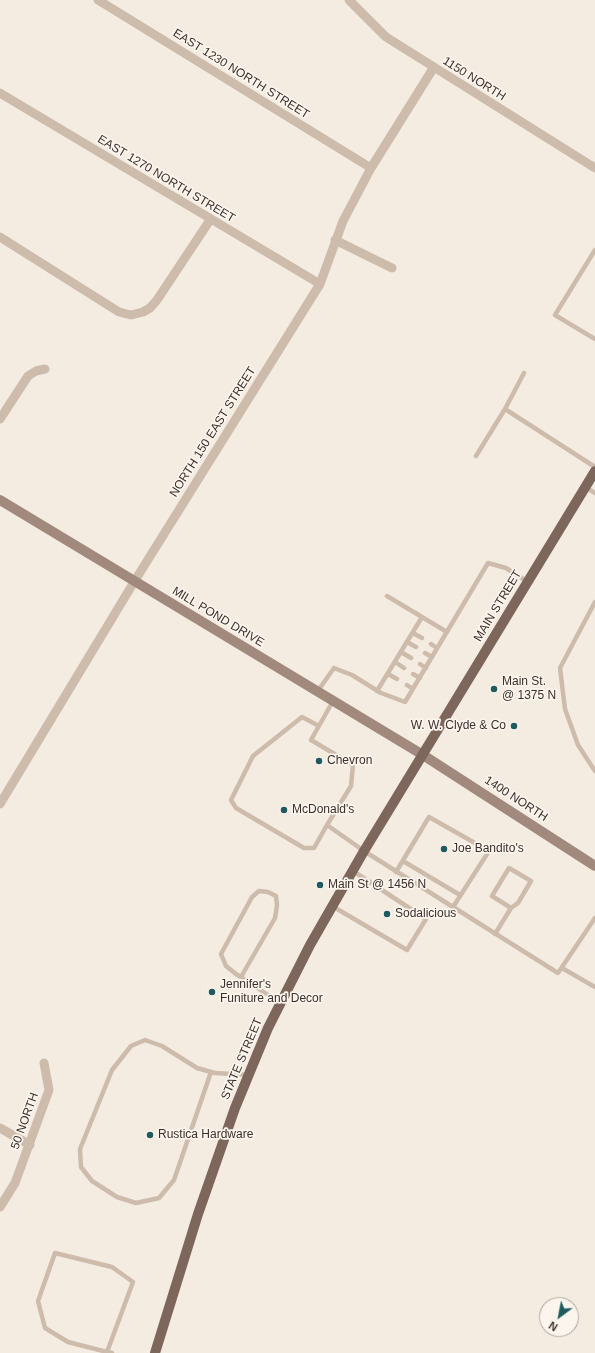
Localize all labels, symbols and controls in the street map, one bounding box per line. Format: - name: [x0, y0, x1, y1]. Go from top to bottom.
- street label: EAST 1230 NORTH STREET: [170, 26, 312, 122]
- street label: 1150 NORTH: [440, 54, 508, 104]
- street label: EAST 1270 NORTH STREET: [95, 132, 237, 226]
- street label: NORTH 150 EAST STREET: [167, 364, 259, 500]
- street label: MAIN STREET: [471, 568, 525, 644]
- street label: MILL POND DRIVE: [169, 584, 267, 650]
- place label: Main St. @ 1375 N: [502, 675, 556, 703]
- marker: Main St. @ 1375 N: [489, 684, 499, 694]
- place label: W. W. Clyde & Co: [411, 719, 506, 733]
- marker: W. W. Clyde & Co: [509, 721, 519, 731]
- place label: Chevron: [327, 754, 372, 768]
- marker: Chevron: [314, 756, 324, 766]
- street label: 1400 NORTH: [482, 773, 550, 825]
- place label: McDonald's: [292, 803, 354, 817]
- marker: McDonald's: [279, 805, 289, 815]
- place label: Joe Bandito's: [452, 842, 524, 856]
- marker: Joe Bandito's: [439, 844, 449, 854]
- place label: Main St @ 1456 N: [328, 878, 426, 892]
- marker: Main St @ 1456 N: [315, 880, 325, 890]
- place label: Sodalicious: [395, 907, 456, 921]
- marker: Sodalicious: [382, 909, 392, 919]
- place label: Jennifer's Funiture and Decor: [220, 978, 323, 1006]
- marker: Jennifer's Funiture and Decor: [207, 987, 217, 997]
- street label: STATE STREET: [218, 1016, 266, 1102]
- street label: 50 NORTH: [8, 1091, 42, 1151]
- place label: Rustica Hardware: [158, 1128, 253, 1142]
- marker: Rustica Hardware: [145, 1130, 155, 1140]
- north arrow: [539, 1297, 579, 1337]
- text: N: [547, 1319, 560, 1334]

